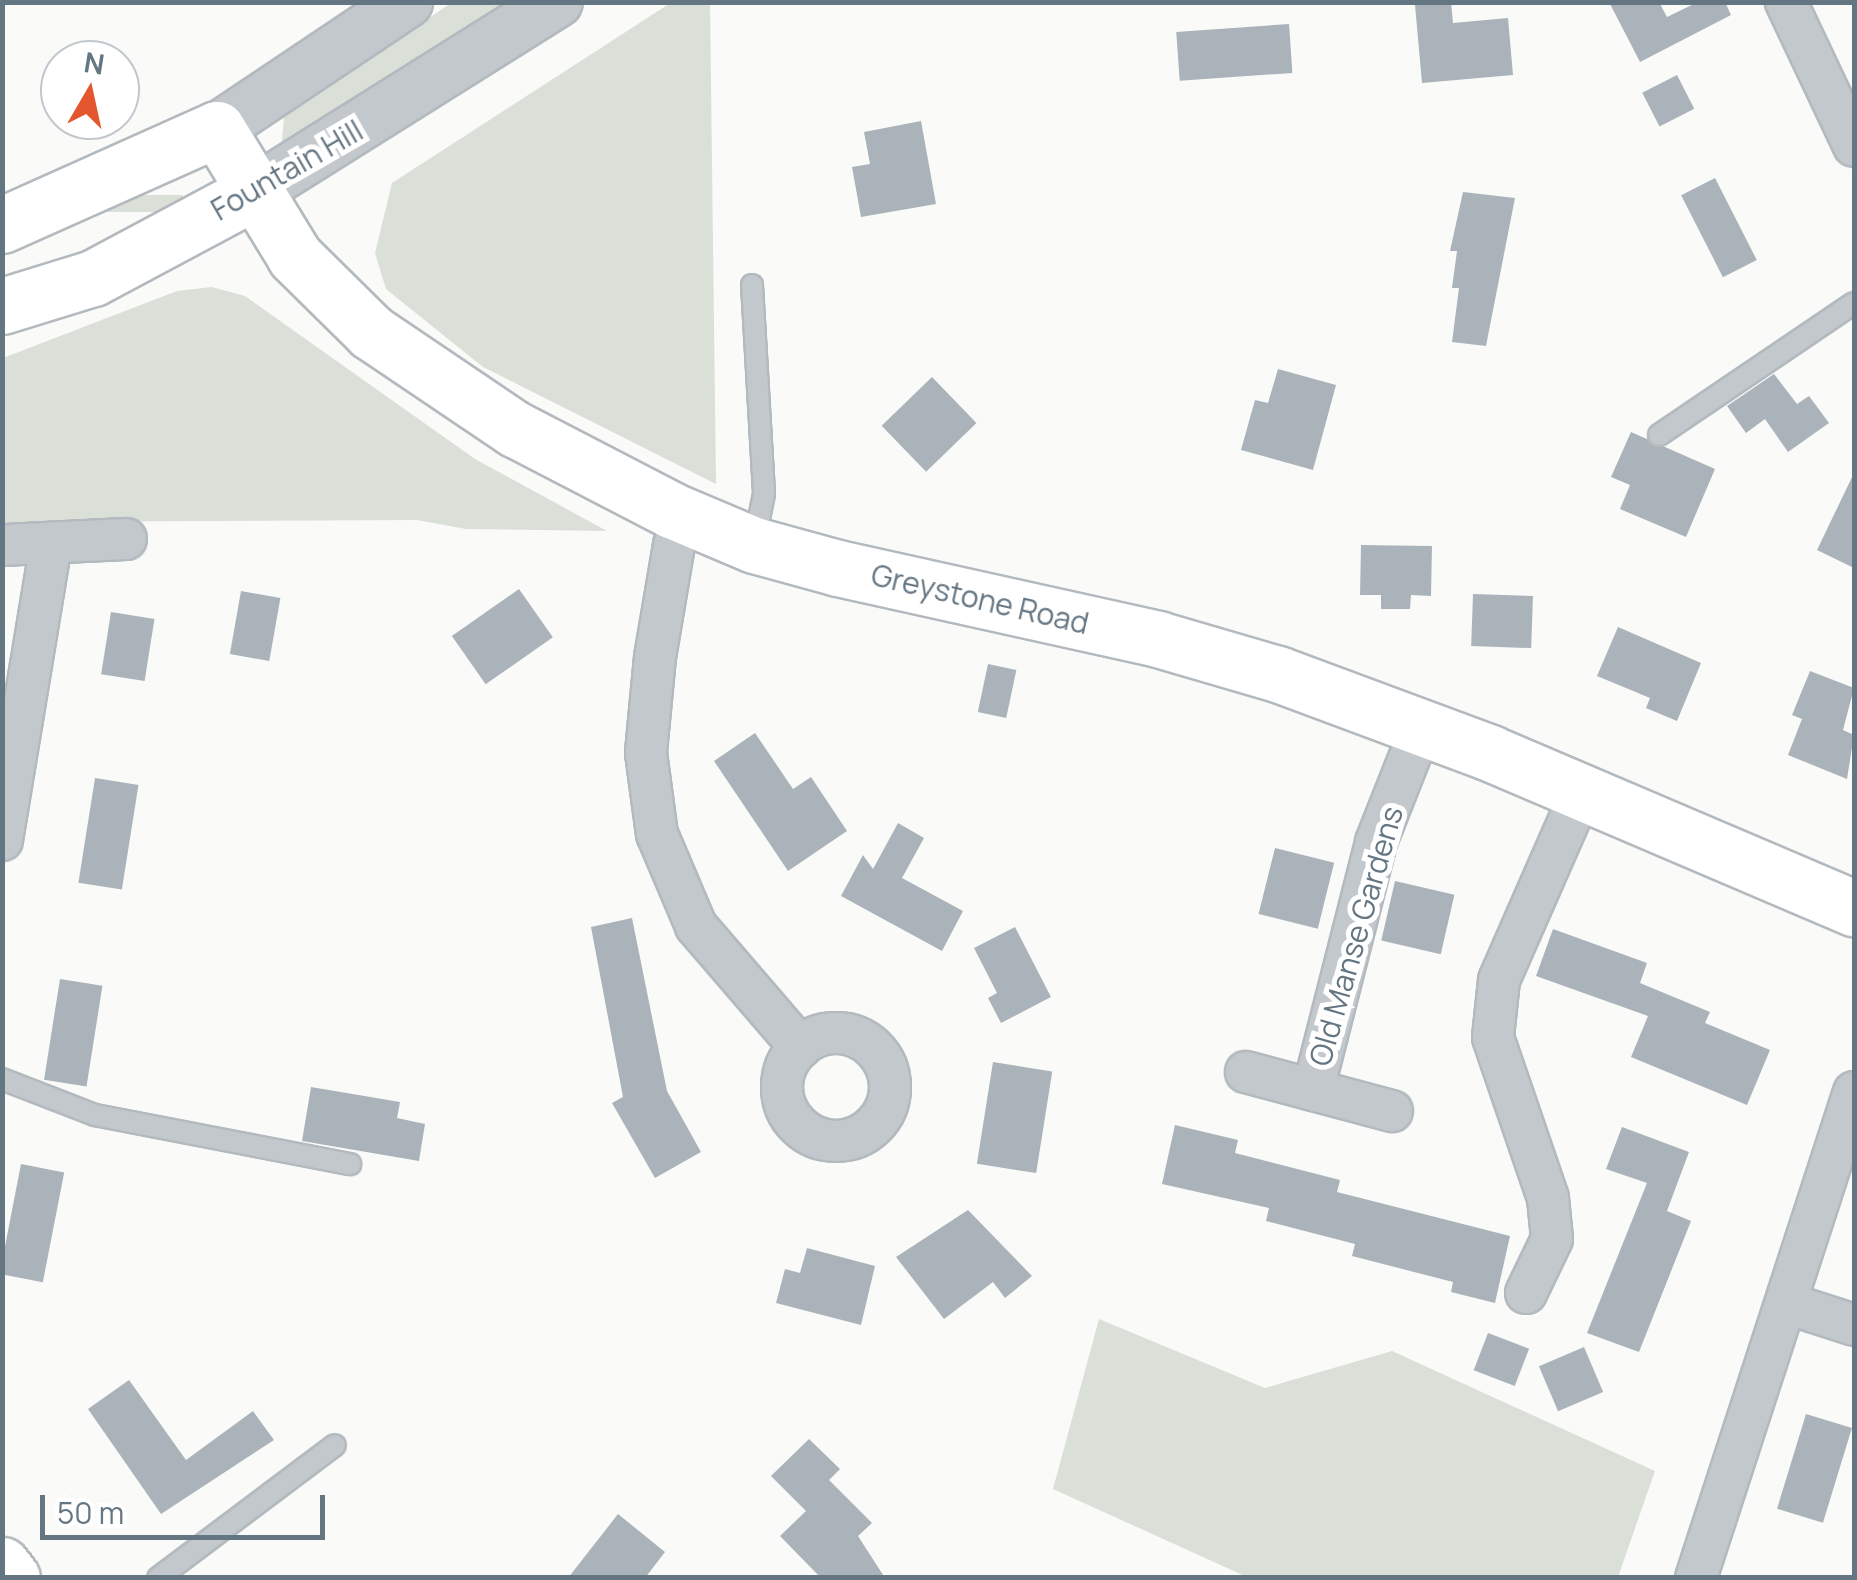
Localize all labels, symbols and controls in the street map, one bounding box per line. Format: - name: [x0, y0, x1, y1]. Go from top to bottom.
- north arrow: [40, 40, 140, 140]
- text: N: [81, 42, 107, 83]
- street label: Fountain Hill: [205, 112, 369, 228]
- street label: Greystone Road: [868, 556, 1092, 642]
- street label: Old Manse Gardens: [1302, 802, 1410, 1070]
- scale bar: [45, 1475, 330, 1537]
- text: 50 m: [57, 1492, 124, 1533]

